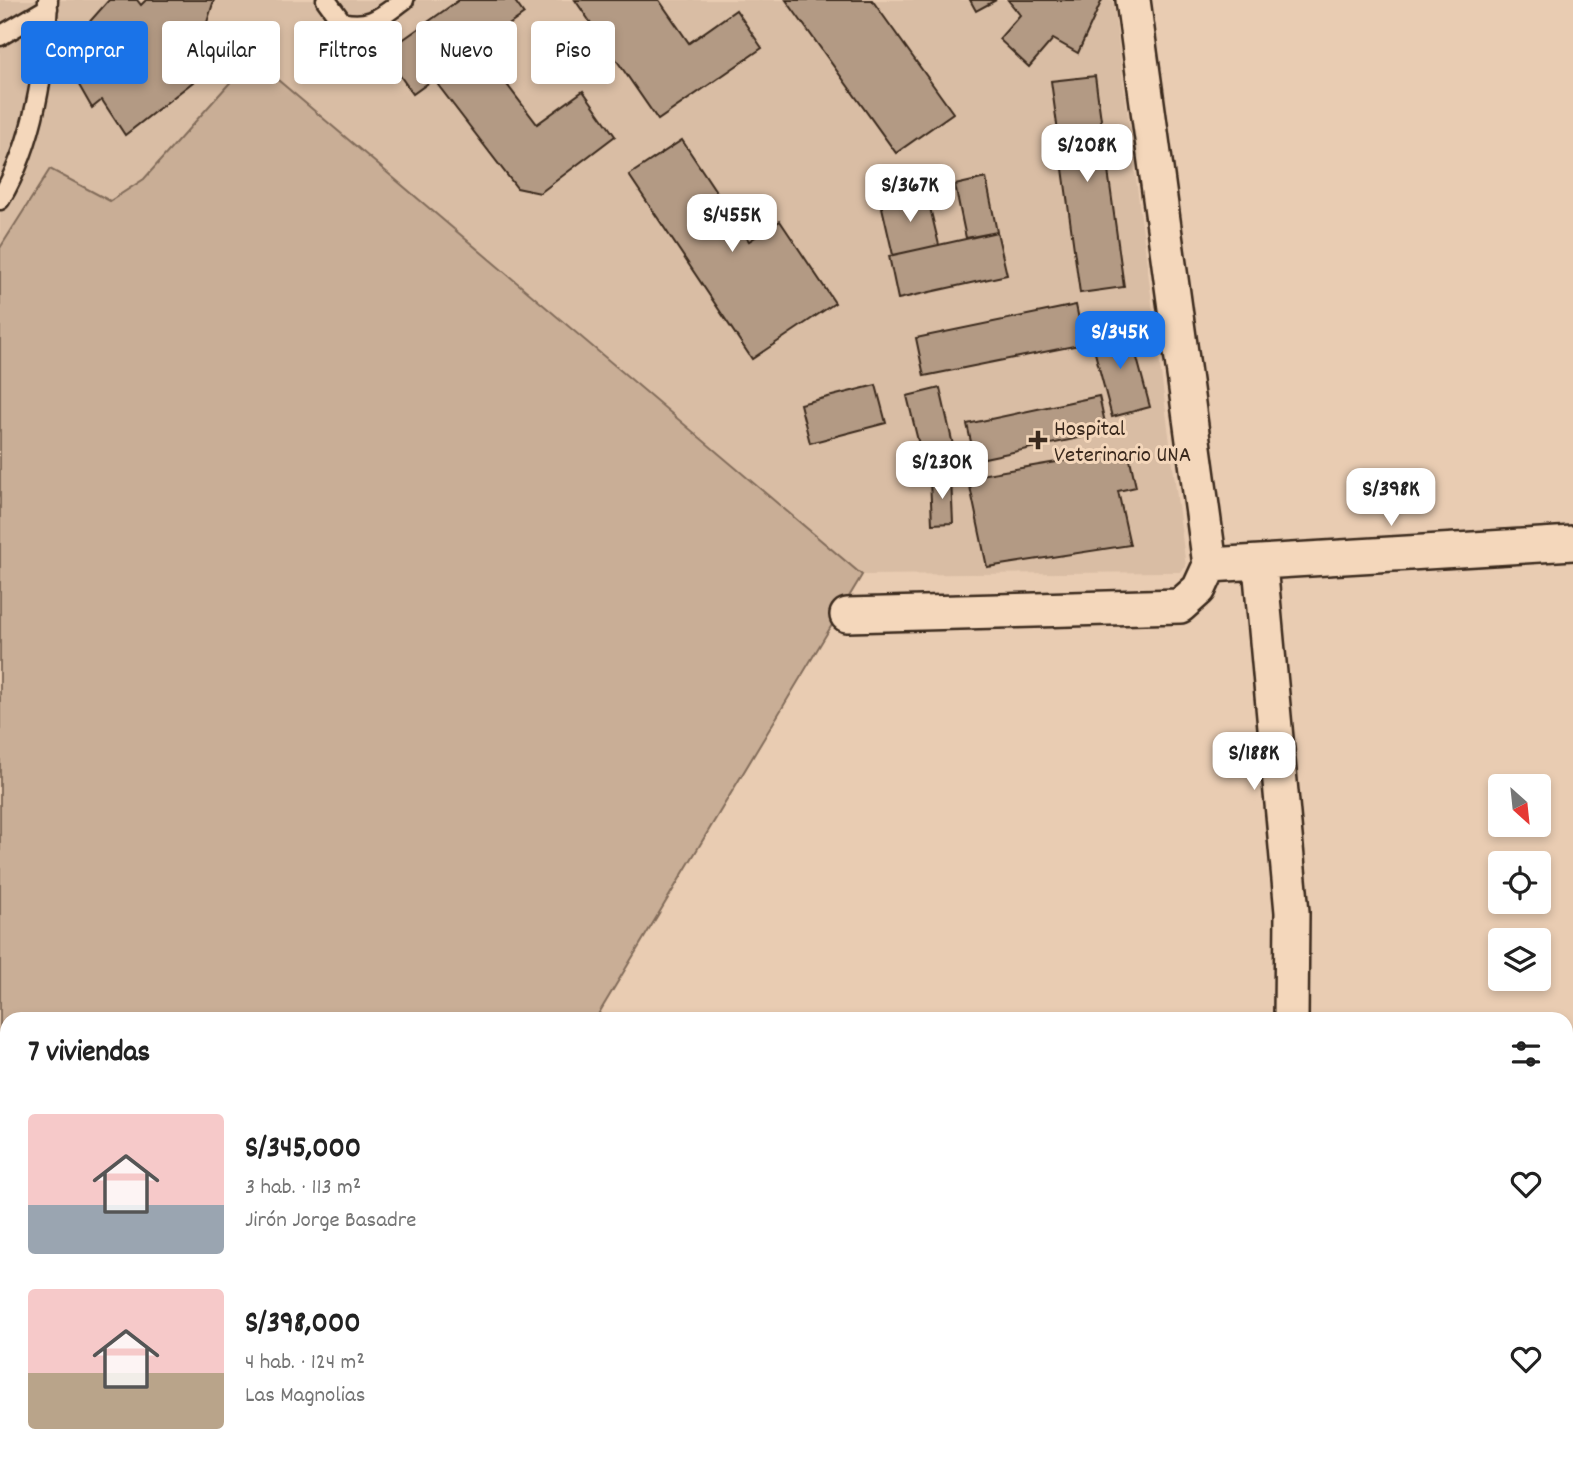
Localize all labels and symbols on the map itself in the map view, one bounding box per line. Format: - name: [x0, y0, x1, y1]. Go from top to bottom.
- pin: S/208K: [1030, 124, 1144, 184]
- pin: S/367K: [853, 164, 967, 224]
- pin: S/455K: [675, 194, 789, 254]
- pin: S/345K: [1063, 312, 1177, 371]
- place label: Hospital Veterinario UNA: [1054, 414, 1191, 473]
- marker: Hospital Veterinario UNA: [1028, 430, 1048, 450]
- pin: S/230K: [885, 442, 999, 501]
- pin: S/398K: [1334, 468, 1448, 528]
- pin: S/188K: [1197, 732, 1311, 792]
- north arrow: [1488, 774, 1550, 836]

